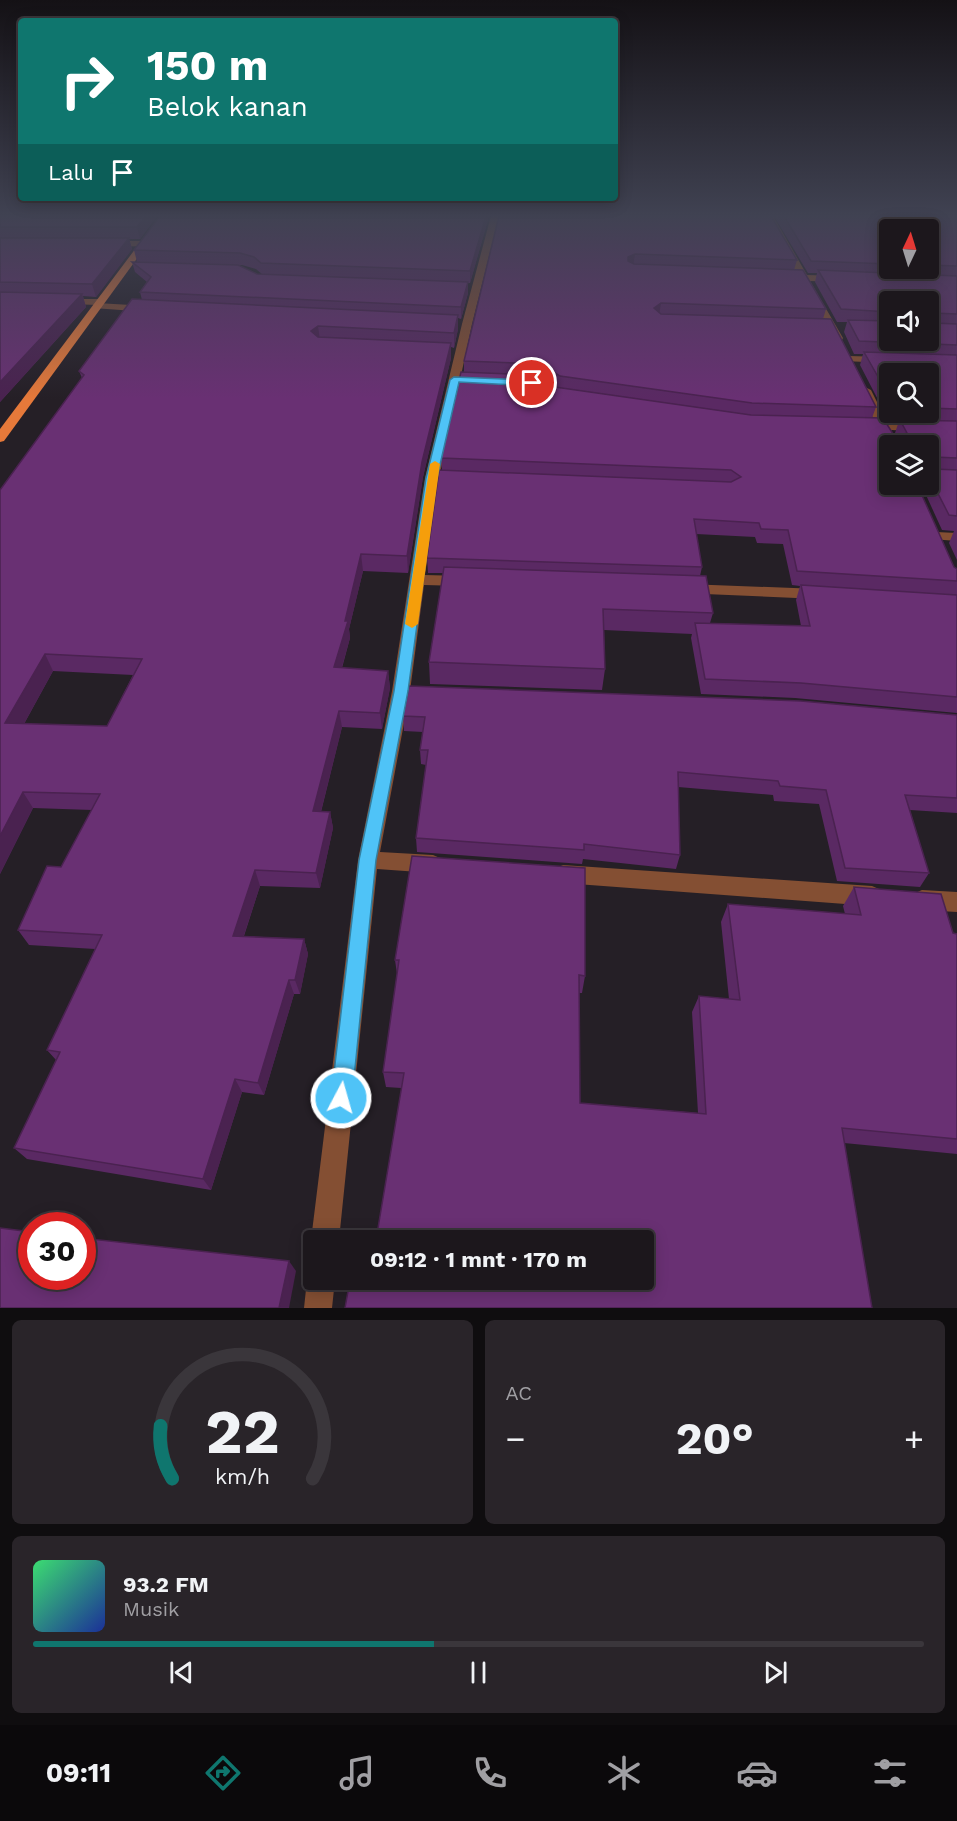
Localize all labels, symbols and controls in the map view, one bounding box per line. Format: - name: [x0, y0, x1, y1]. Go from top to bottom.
- text: 150 m: [147, 41, 268, 90]
- icon: right: [48, 42, 126, 120]
- text: Belok kanan: [147, 91, 308, 123]
- icon: arrive: [106, 156, 139, 189]
- text: Lalu: [48, 160, 94, 185]
- north arrow: [879, 219, 939, 279]
- map controls: [879, 219, 939, 495]
- button: sound: [879, 291, 939, 351]
- pin: [506, 357, 557, 408]
- button: search: [879, 363, 939, 423]
- icon: arrive: [515, 366, 548, 399]
- button: layers: [879, 435, 939, 495]
- position arrow: [309, 1066, 373, 1130]
- speed limit sign: 30: [18, 1212, 96, 1290]
- text: 09:12 · 1 mnt · 170 m: [370, 1247, 587, 1272]
- text: AC: [506, 1381, 532, 1405]
- text: 22: [205, 1395, 279, 1468]
- text: 20°: [676, 1412, 754, 1465]
- text: −: [506, 1419, 525, 1458]
- text: +: [904, 1419, 924, 1458]
- text: km/h: [215, 1464, 270, 1489]
- text: 93.2 FM: [123, 1572, 209, 1597]
- text: Musik: [123, 1597, 179, 1621]
- icon: previous: [165, 1656, 198, 1689]
- icon: pause: [462, 1656, 495, 1689]
- icon: next: [759, 1656, 792, 1689]
- icon: directions: [202, 1752, 244, 1794]
- icon: music: [336, 1752, 378, 1794]
- icon: phone: [469, 1752, 511, 1794]
- icon: climate: [603, 1752, 645, 1794]
- icon: car: [736, 1752, 778, 1794]
- icon: filters: [869, 1752, 911, 1794]
- text: 09:11: [46, 1757, 111, 1789]

